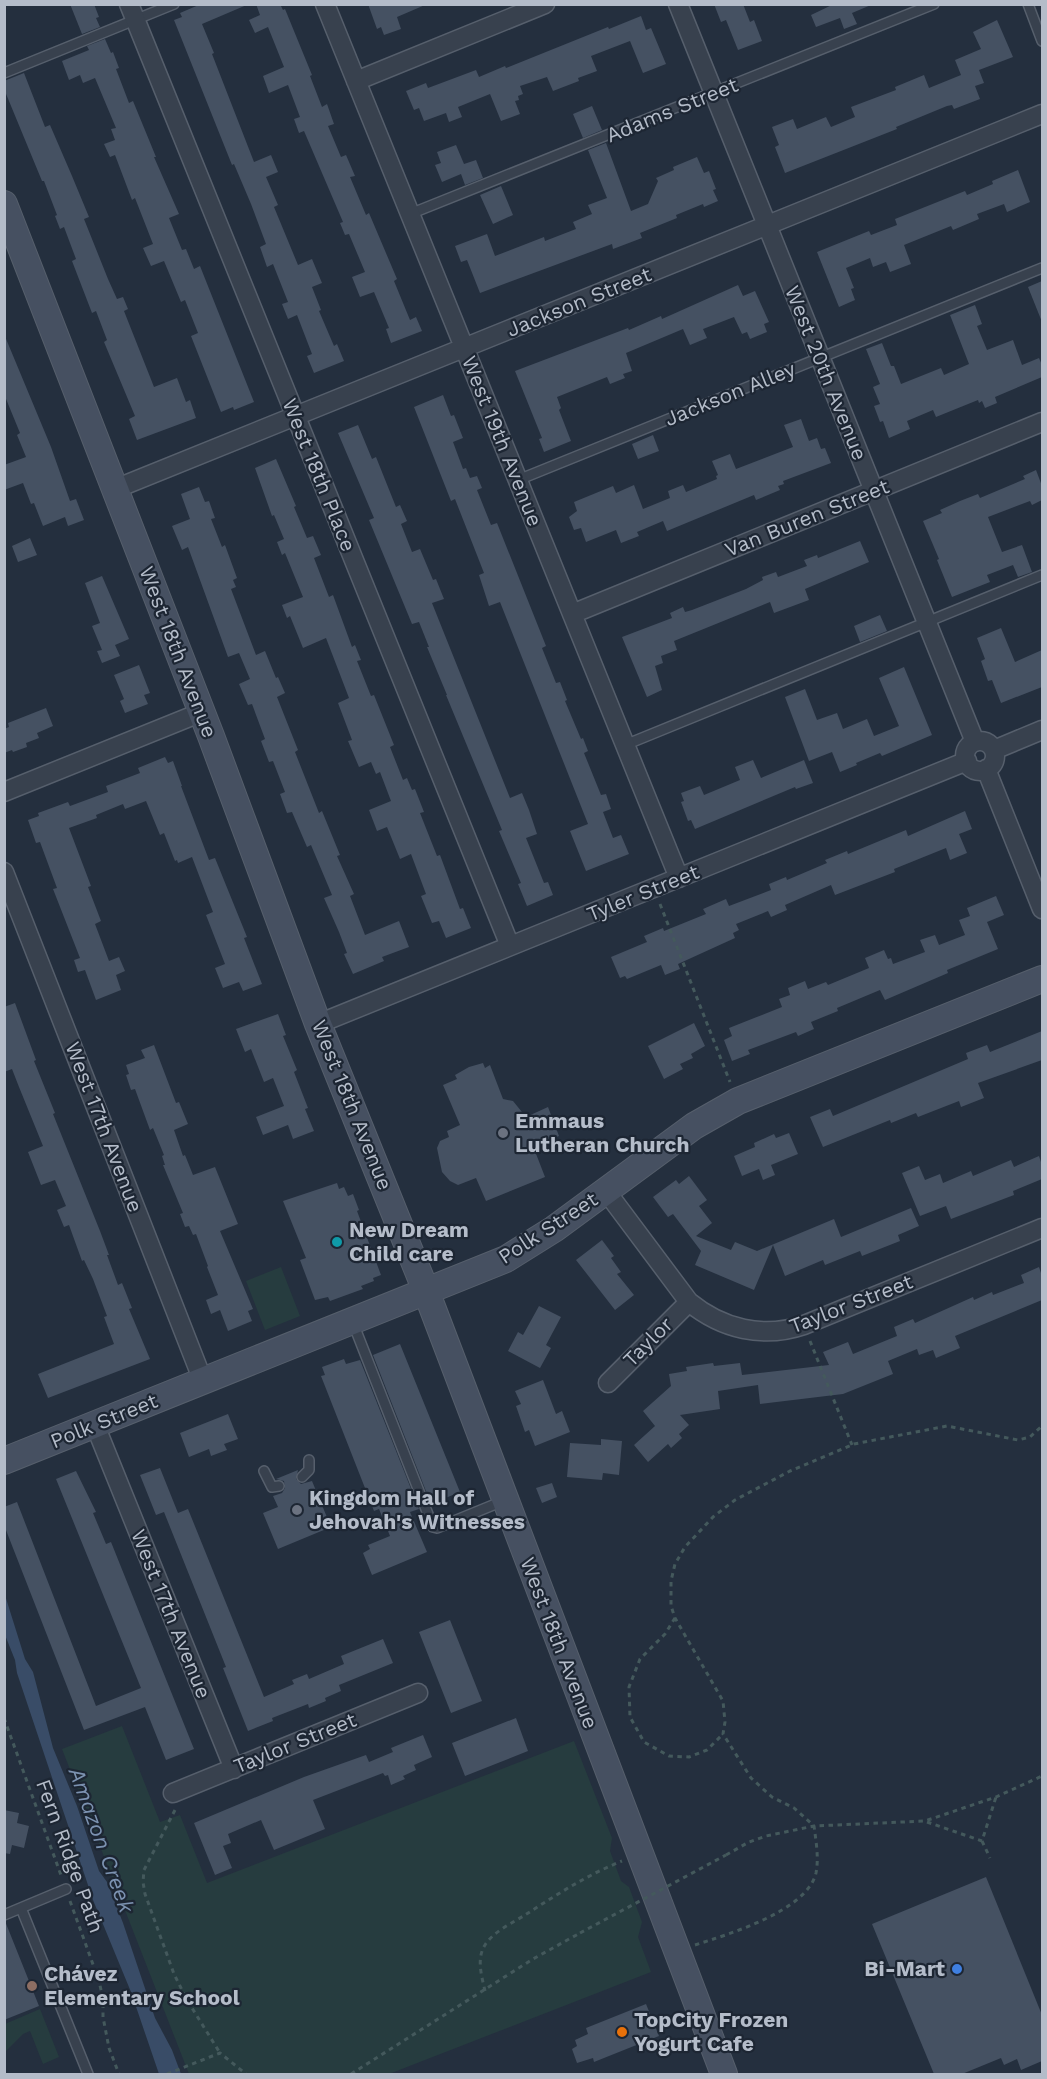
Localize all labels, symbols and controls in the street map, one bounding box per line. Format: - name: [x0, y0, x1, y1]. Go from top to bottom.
- street label: Adams Street: [602, 72, 742, 147]
- street label: Jackson Street: [503, 261, 655, 342]
- street label: West 20th Avenue: [780, 282, 873, 464]
- street label: West 19th Avenue: [457, 352, 548, 530]
- street label: Jackson Alley: [661, 356, 799, 431]
- street label: West 18th Place: [277, 394, 362, 555]
- street label: Van Buren Street: [721, 473, 893, 562]
- street label: West 18th Avenue: [134, 563, 223, 741]
- street label: Tyler Street: [583, 859, 703, 926]
- street label: West 18th Avenue: [307, 1016, 398, 1194]
- street label: West 17th Avenue: [60, 1038, 148, 1216]
- place label: Emmaus Lutheran Church: [515, 1108, 689, 1157]
- marker: Emmaus Lutheran Church: [496, 1126, 510, 1140]
- street label: Polk Street: [493, 1186, 602, 1269]
- place label: New Dream Child care: [349, 1217, 469, 1266]
- marker: New Dream Child care: [330, 1235, 344, 1249]
- street label: Taylor Street: [786, 1268, 916, 1339]
- street label: Taylor: [617, 1311, 678, 1372]
- street label: Polk Street: [47, 1388, 161, 1453]
- place label: Kingdom Hall of Jehovah's Witnesses: [309, 1485, 525, 1534]
- marker: Kingdom Hall of Jehovah's Witnesses: [290, 1503, 304, 1517]
- street label: West 17th Avenue: [126, 1525, 217, 1702]
- street label: West 18th Avenue: [515, 1554, 604, 1732]
- street label: Taylor Street: [230, 1706, 360, 1779]
- water label: Amazon Creek: [63, 1763, 140, 1917]
- street label: Fern Ridge Path: [31, 1776, 110, 1936]
- place label: Bi-Mart: [864, 1956, 945, 1981]
- place label: Chávez Elementary School: [44, 1961, 240, 2010]
- marker: Bi-Mart: [950, 1962, 964, 1976]
- marker: Chávez Elementary School: [25, 1979, 39, 1993]
- place label: TopCity Frozen Yogurt Cafe: [634, 2007, 788, 2056]
- marker: TopCity Frozen Yogurt Cafe: [615, 2025, 629, 2039]

